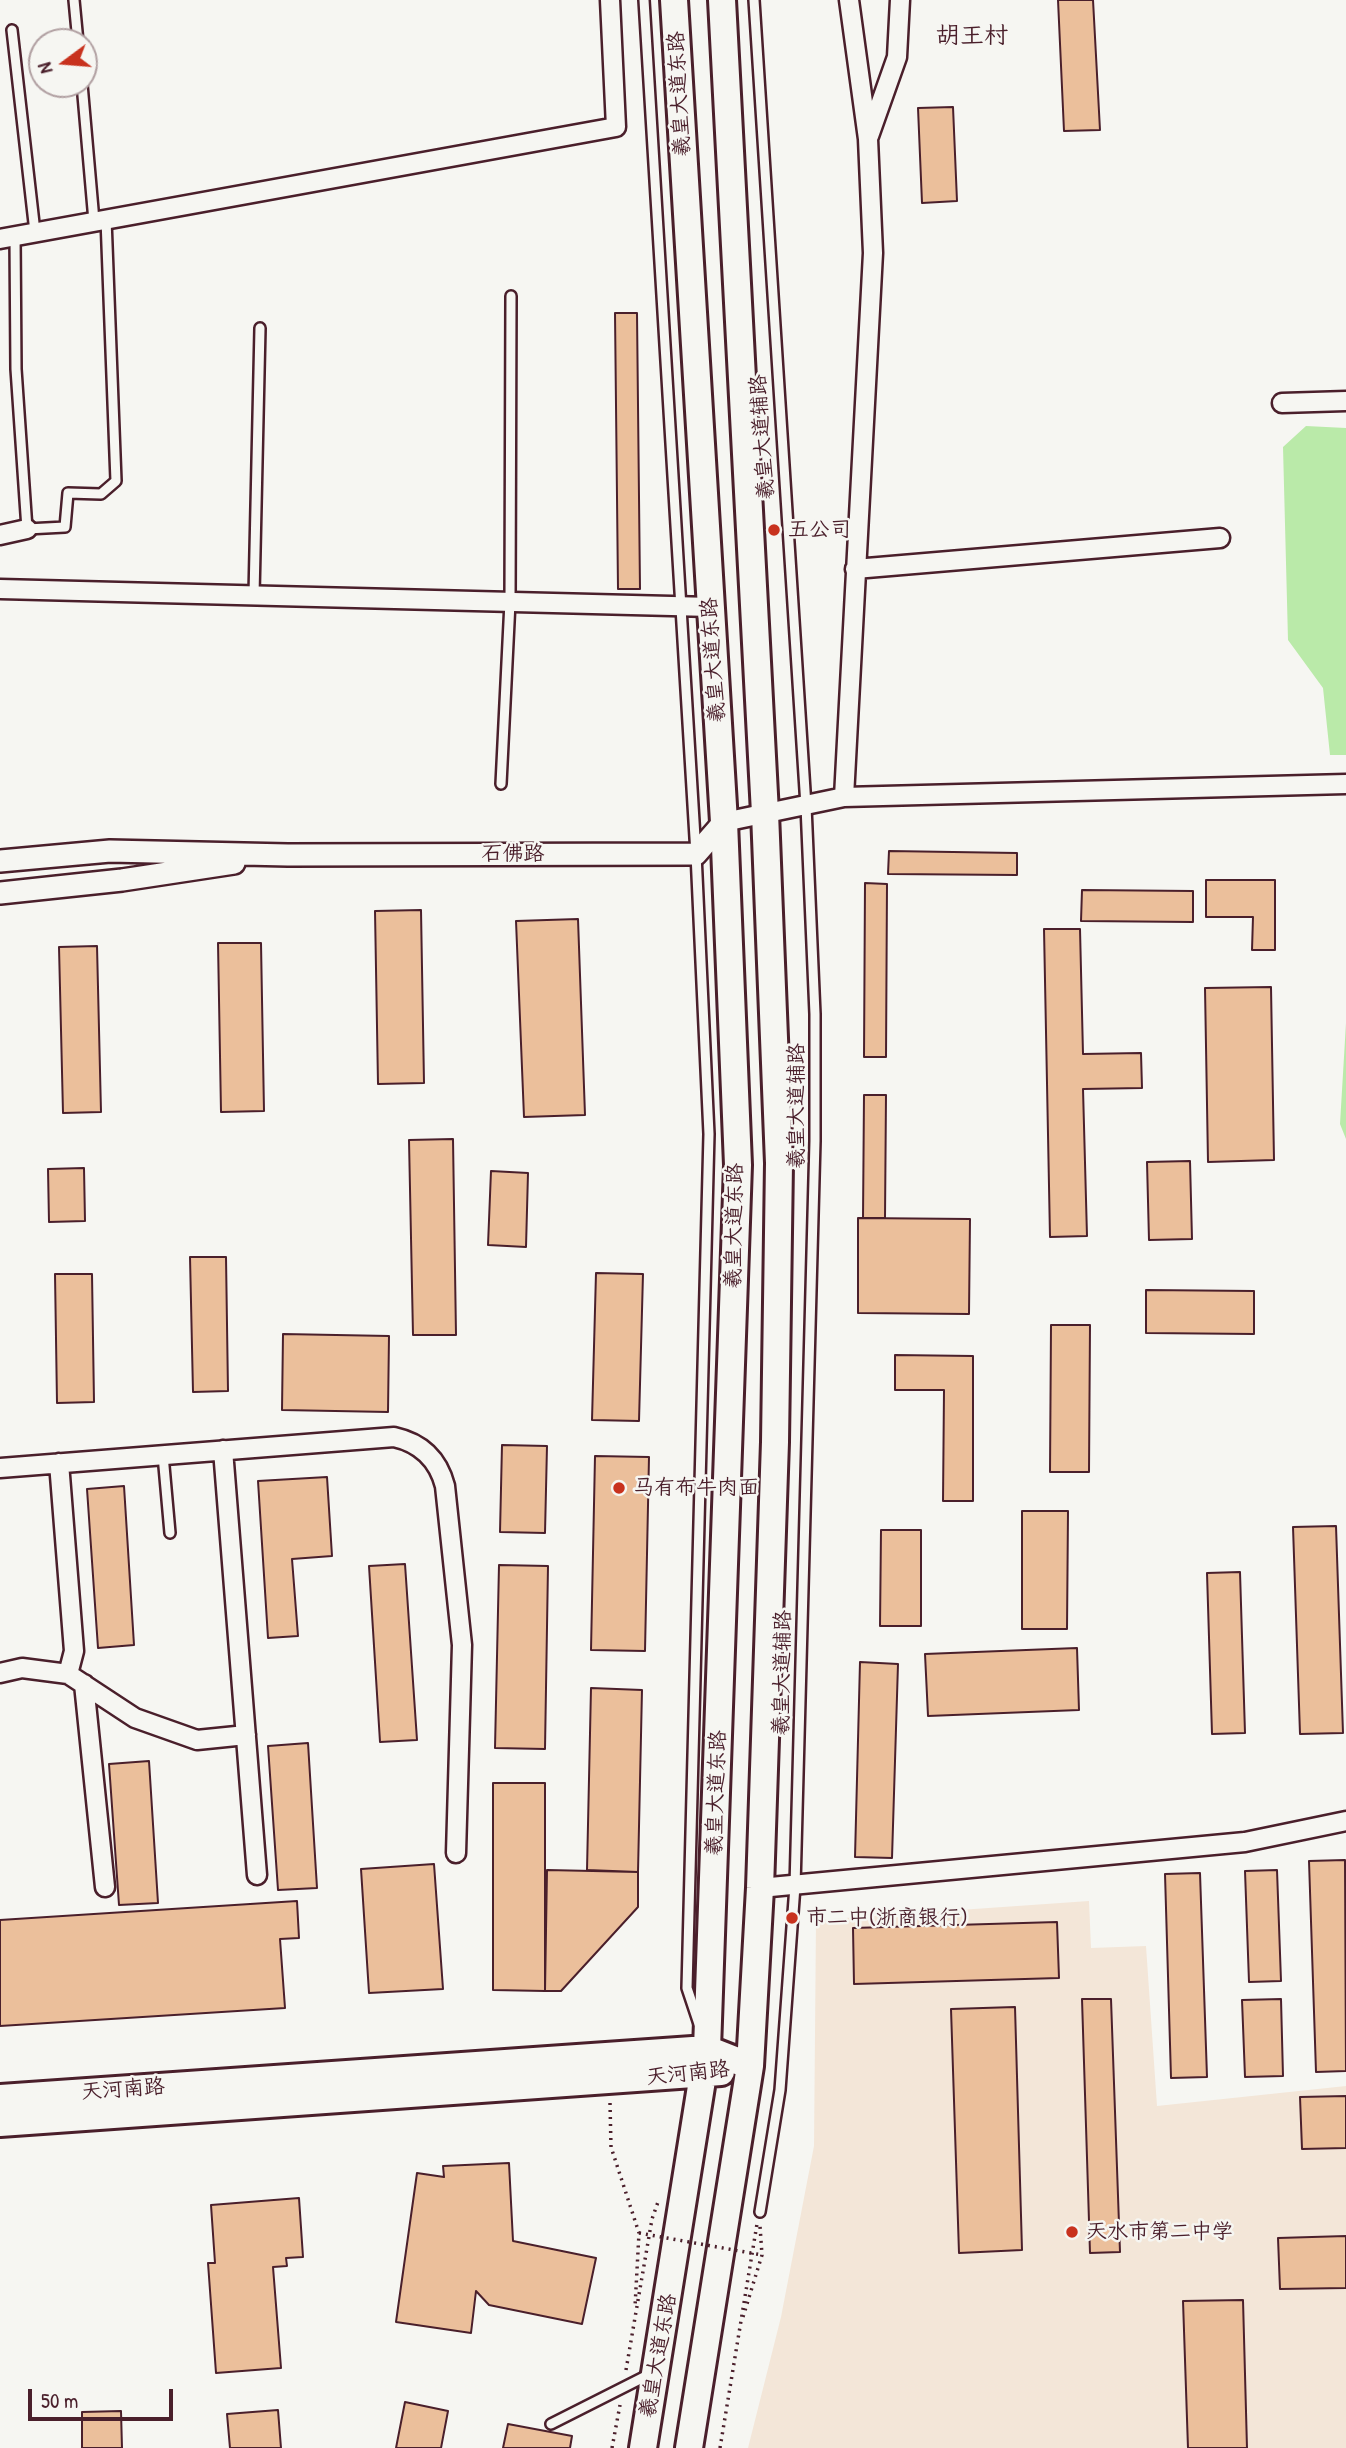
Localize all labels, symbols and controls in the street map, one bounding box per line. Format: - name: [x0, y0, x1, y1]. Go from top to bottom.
- district label: 胡王村: [936, 23, 1008, 51]
- north arrow: [28, 28, 98, 98]
- street label: 羲皇大道东路: [664, 30, 696, 158]
- text: N: [31, 60, 59, 77]
- street label: 羲皇大道辅路: [746, 373, 780, 501]
- place label: 五公司: [788, 517, 851, 543]
- marker: 五公司: [766, 522, 782, 538]
- street label: 羲皇大道东路: [697, 596, 731, 724]
- street label: 石佛路: [482, 841, 544, 867]
- street label: 羲皇大道辅路: [784, 1043, 810, 1169]
- street label: 羲皇大道东路: [721, 1163, 749, 1289]
- place label: 马有布牛肉面: [633, 1475, 759, 1501]
- marker: 马有布牛肉面: [611, 1480, 627, 1496]
- street label: 羲皇大道辅路: [769, 1610, 797, 1736]
- street label: 羲皇大道东路: [702, 1730, 732, 1856]
- place label: 市二中(浙商银行): [806, 1905, 968, 1931]
- marker: 市二中(浙商银行): [784, 1910, 800, 1926]
- street label: 天河南路: [645, 2057, 731, 2091]
- street label: 天河南路: [80, 2075, 166, 2105]
- place label: 天水市第二中学: [1086, 2219, 1233, 2245]
- marker: 天水市第二中学: [1064, 2224, 1080, 2240]
- street label: 羲皇大道东路: [636, 2292, 682, 2420]
- scale bar: [32, 2374, 177, 2418]
- text: 50 m: [41, 2386, 78, 2415]

